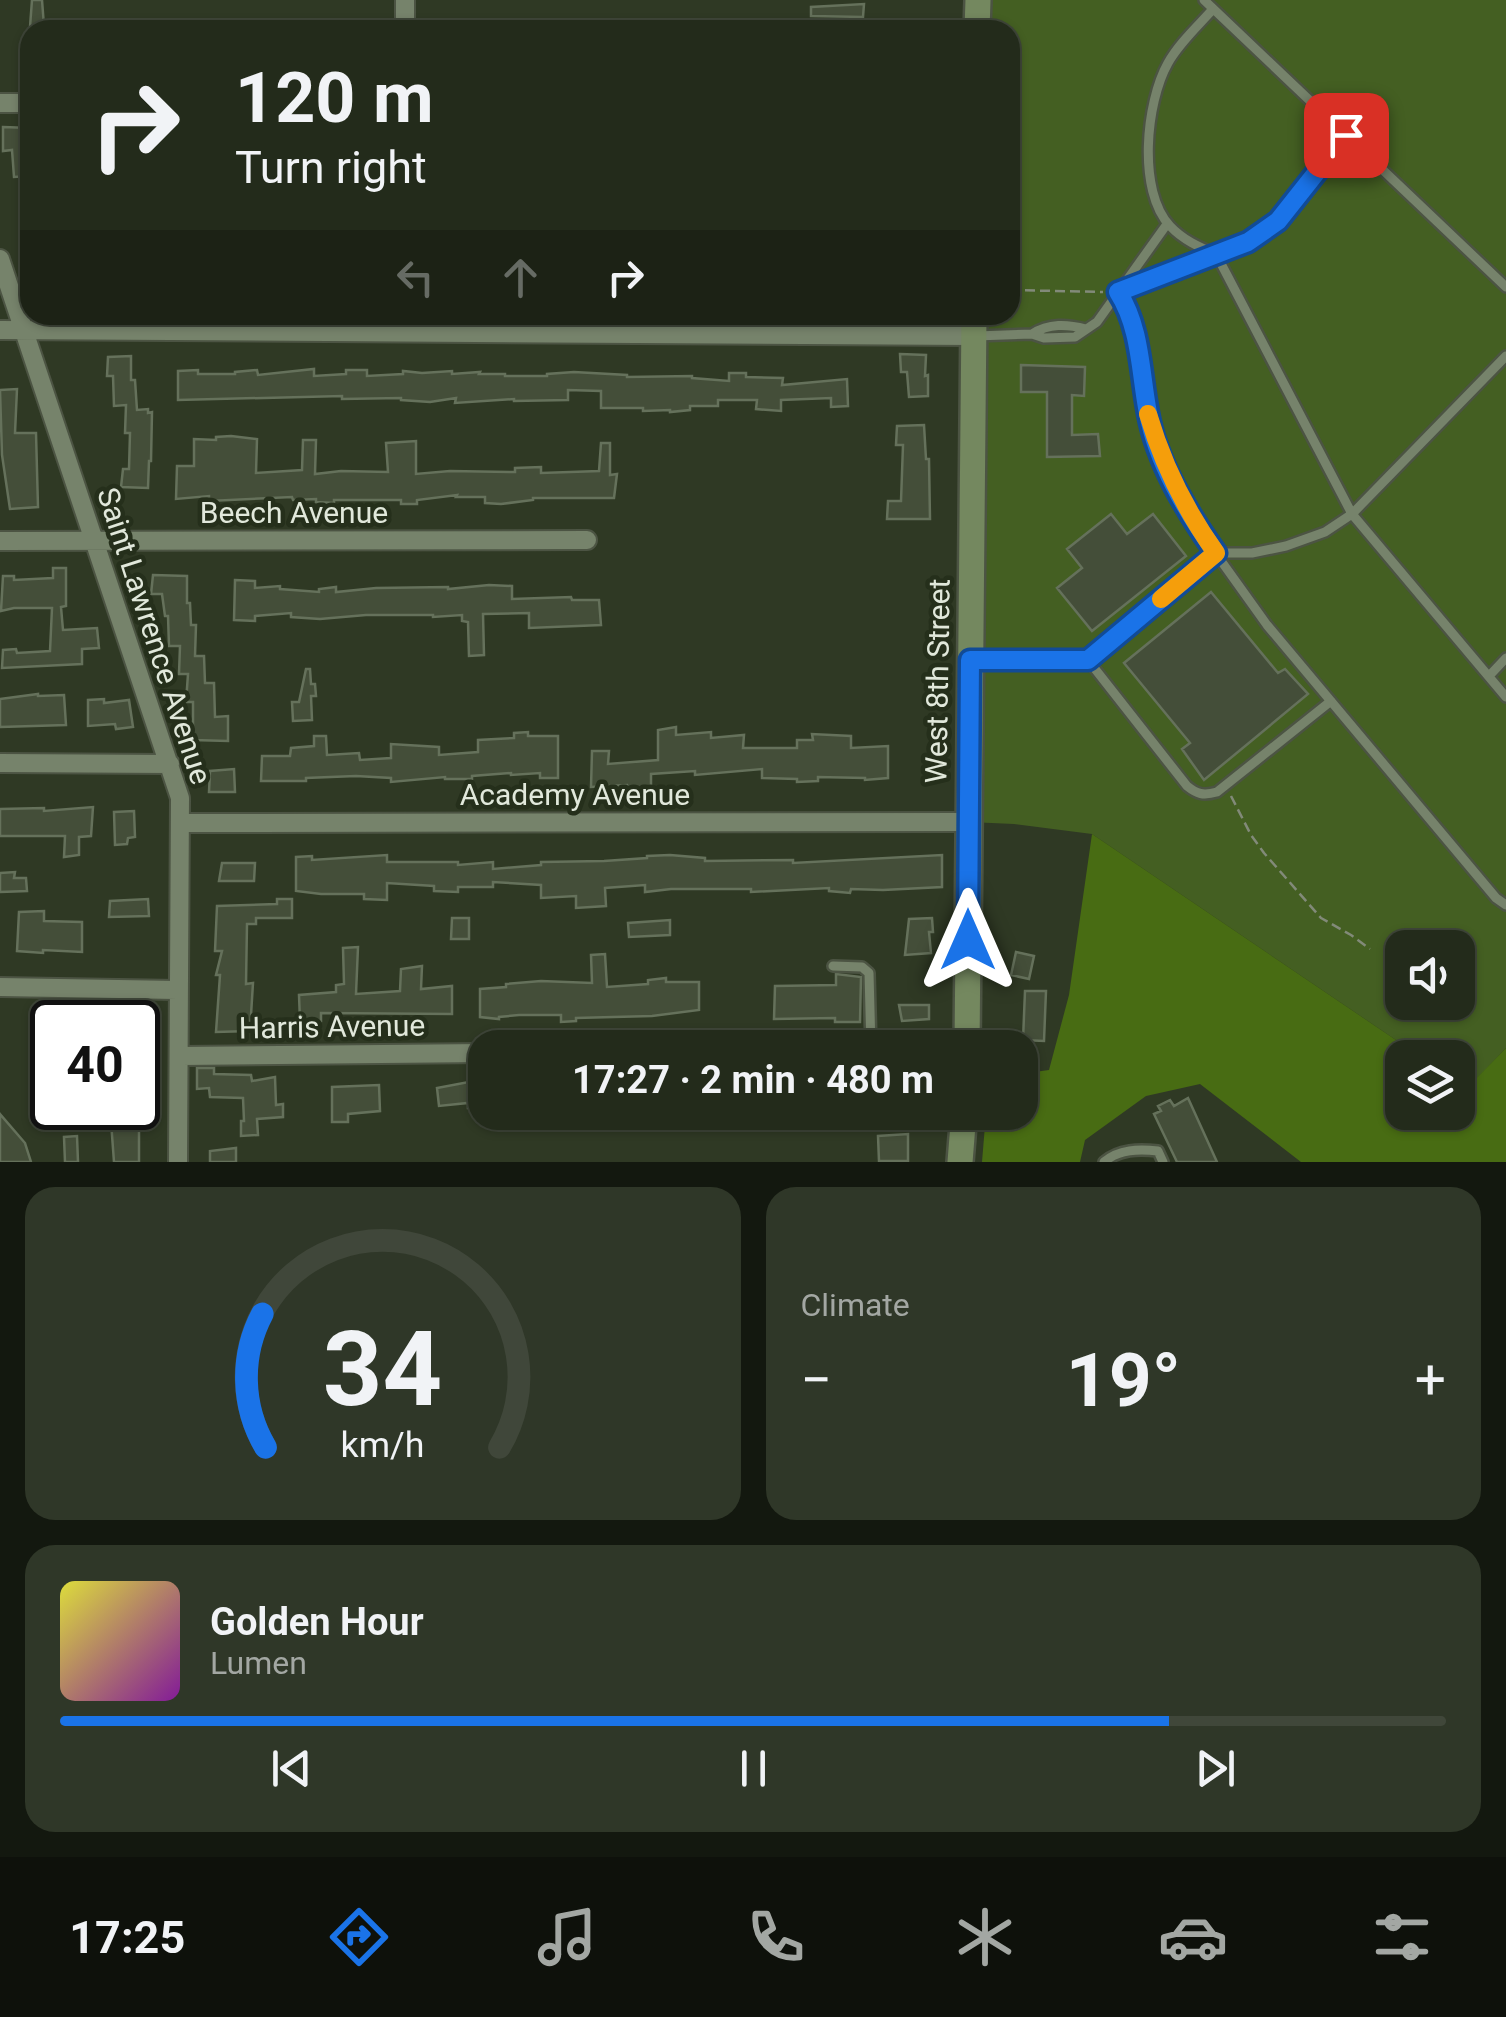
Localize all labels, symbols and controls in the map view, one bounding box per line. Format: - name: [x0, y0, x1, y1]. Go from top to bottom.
- text: 120 m: [235, 57, 434, 139]
- icon: right: [70, 60, 200, 190]
- pin: [1304, 93, 1389, 178]
- icon: arrive: [1319, 108, 1374, 163]
- text: Turn right: [235, 141, 427, 194]
- icon: left: [388, 250, 443, 305]
- icon: ahead: [493, 250, 548, 305]
- icon: right: [598, 250, 653, 305]
- street label: Saint Lawrence Avenue: [90, 483, 219, 789]
- street label: Beech Avenue: [200, 495, 388, 530]
- street label: West 8th Street: [918, 578, 957, 784]
- street label: Academy Avenue: [460, 777, 690, 812]
- position arrow: [916, 888, 1020, 992]
- map controls: [1385, 930, 1475, 1130]
- button: sound: [1385, 930, 1475, 1020]
- speed limit sign: 40: [30, 1000, 160, 1130]
- street label: Harris Avenue: [239, 1007, 425, 1046]
- button: layers: [1385, 1040, 1475, 1130]
- text: 17:27 · 2 min · 480 m: [572, 1058, 934, 1102]
- text: Climate: [801, 1286, 910, 1324]
- text: 34: [323, 1309, 442, 1430]
- text: 19°: [1066, 1336, 1181, 1424]
- text: −: [801, 1348, 832, 1412]
- text: +: [1415, 1348, 1446, 1412]
- text: km/h: [341, 1424, 425, 1466]
- text: Golden Hour: [210, 1600, 424, 1644]
- text: Lumen: [210, 1644, 307, 1682]
- icon: previous: [264, 1741, 319, 1796]
- icon: pause: [726, 1741, 781, 1796]
- icon: next: [1188, 1741, 1243, 1796]
- icon: directions: [324, 1902, 394, 1972]
- icon: music: [532, 1902, 602, 1972]
- icon: phone: [741, 1902, 811, 1972]
- icon: climate: [950, 1902, 1020, 1972]
- icon: car: [1158, 1902, 1228, 1972]
- icon: filters: [1367, 1902, 1437, 1972]
- text: 17:25: [69, 1911, 185, 1964]

